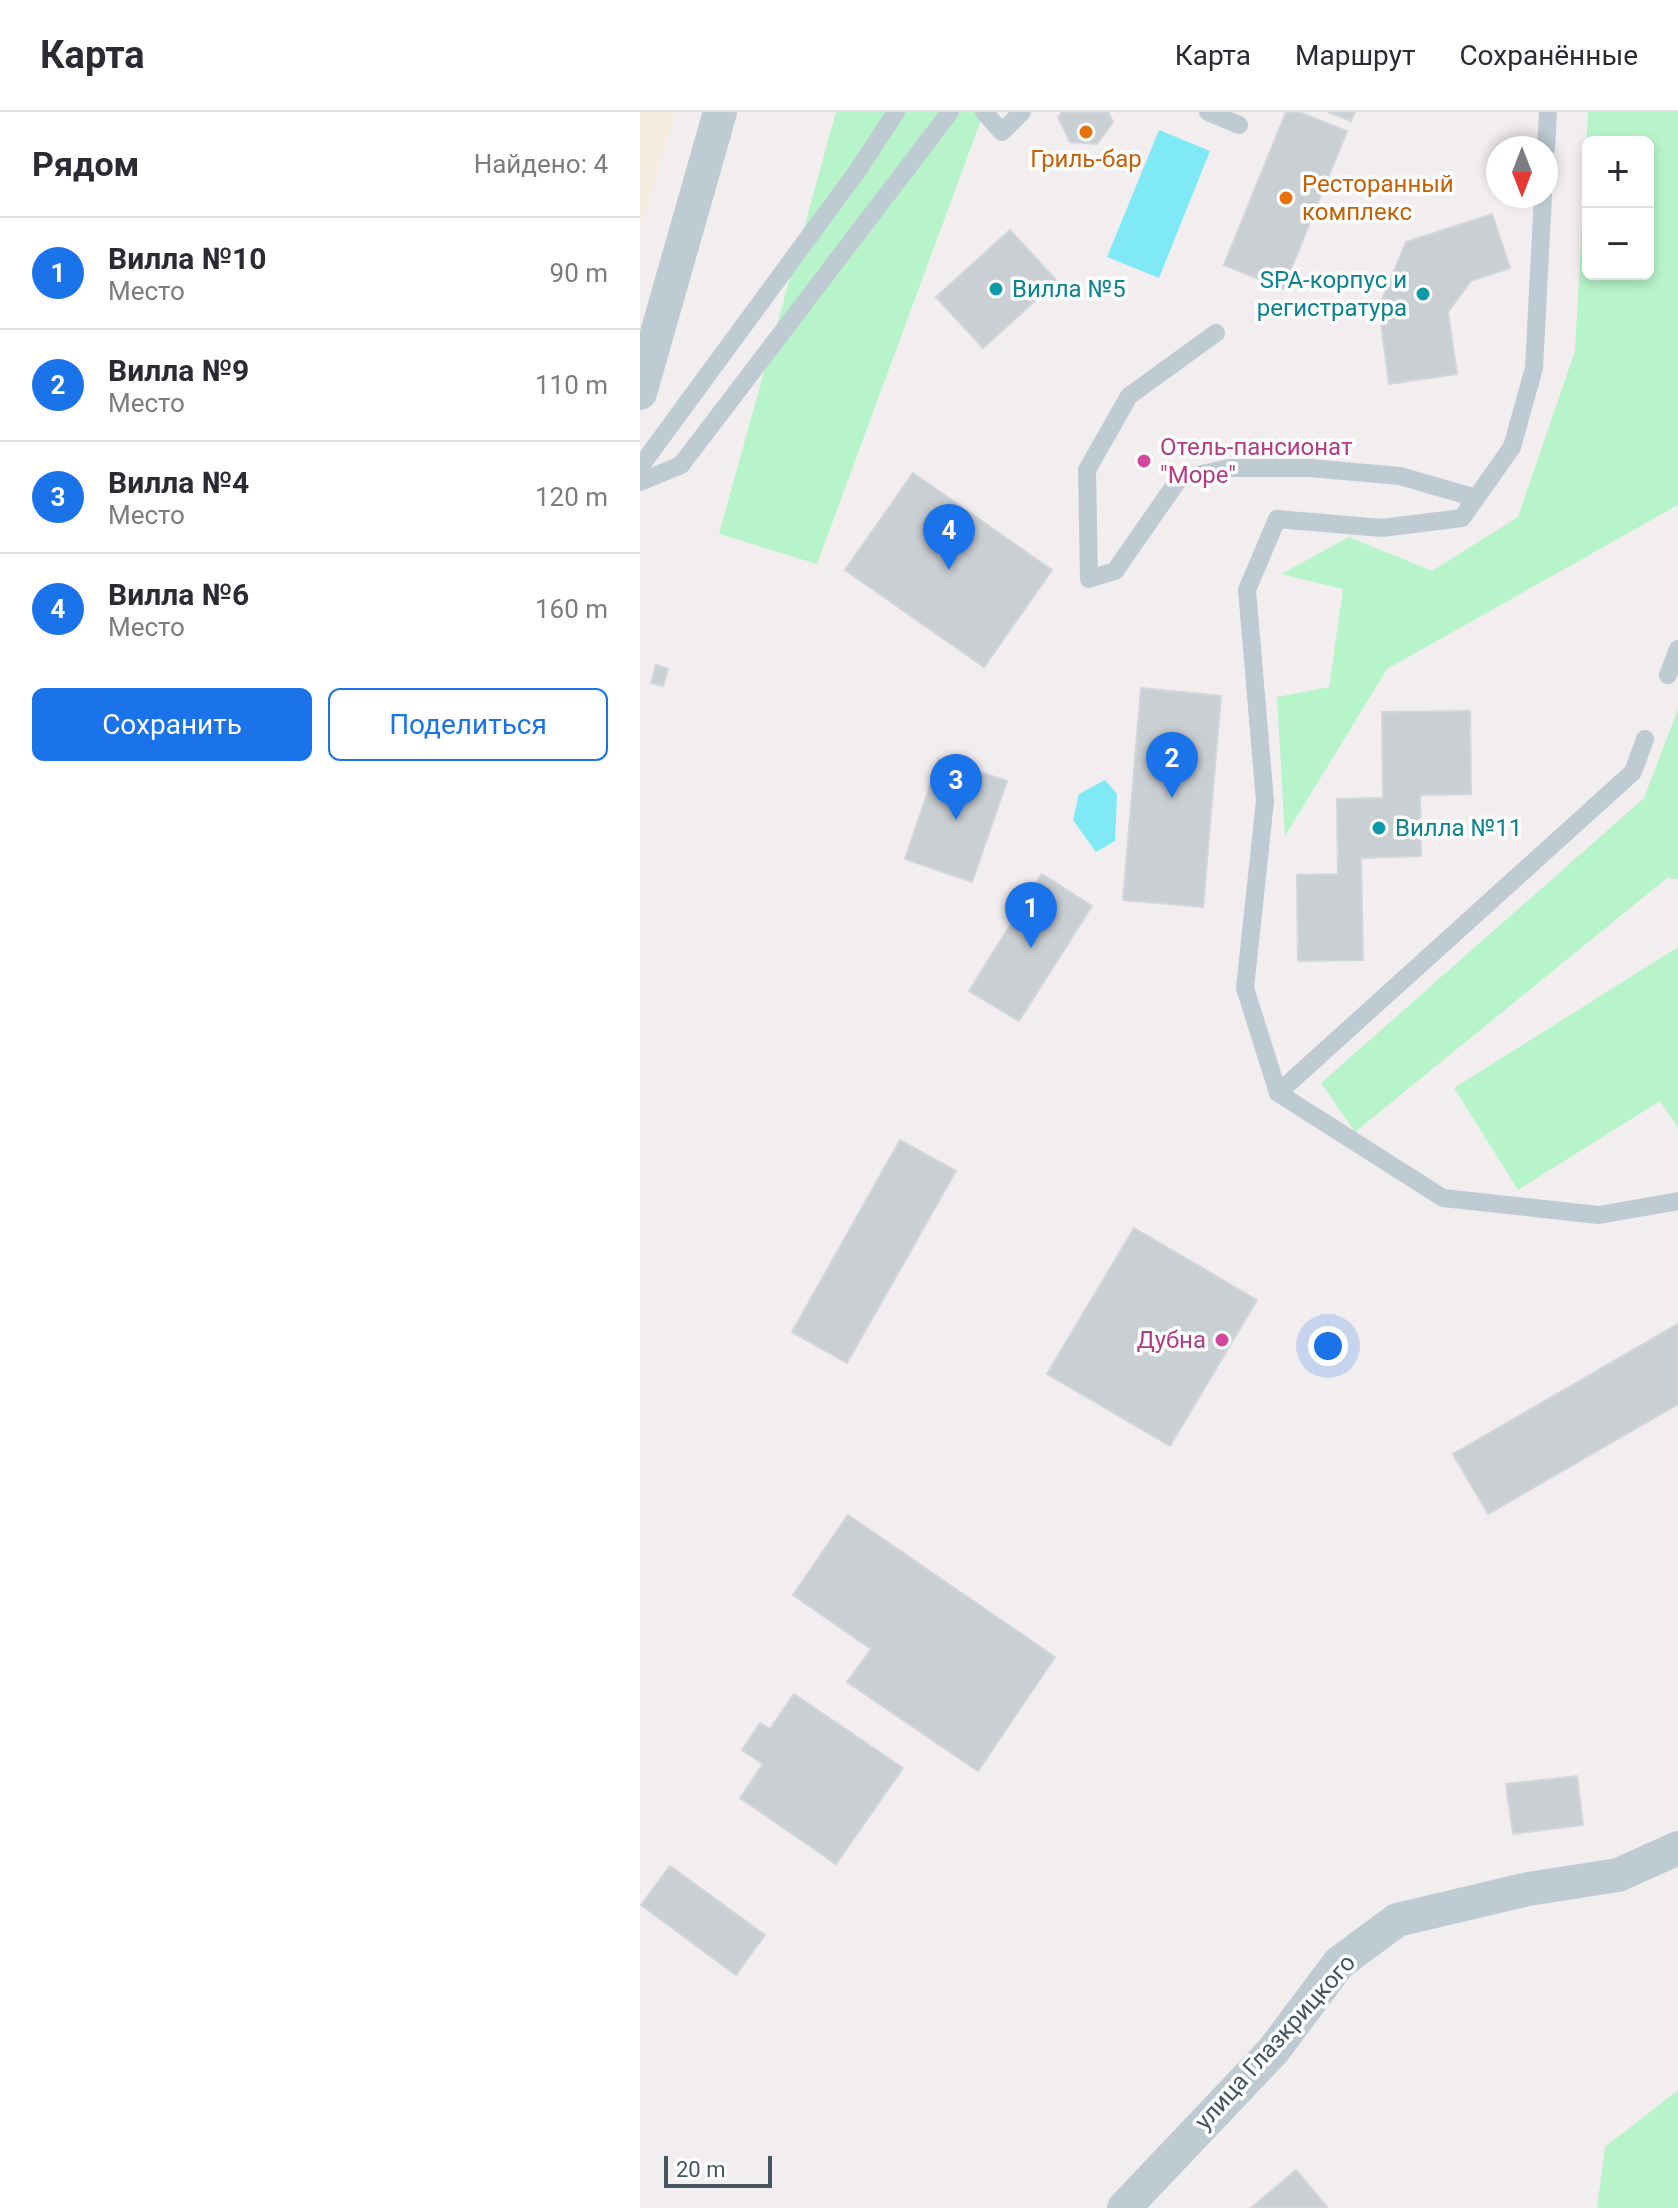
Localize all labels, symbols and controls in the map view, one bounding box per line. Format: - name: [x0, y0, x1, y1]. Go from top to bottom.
- text: Карта: [40, 33, 145, 77]
- text: Карта: [1175, 39, 1251, 72]
- text: Маршрут: [1295, 39, 1415, 72]
- text: Сохранённые: [1459, 39, 1638, 72]
- marker: Гриль-бар: [1077, 123, 1095, 141]
- north arrow: [1486, 136, 1558, 208]
- map controls: [1582, 136, 1654, 280]
- button: +: [1582, 136, 1654, 208]
- text: Рядом: [32, 144, 139, 184]
- place label: Гриль-бар: [1030, 145, 1142, 173]
- text: Найдено: 4: [474, 149, 608, 179]
- place label: Ресторанный комплекс: [1302, 170, 1454, 226]
- marker: Ресторанный комплекс: [1277, 189, 1295, 207]
- button: −: [1582, 208, 1654, 280]
- text: Вилла №10: [108, 241, 267, 276]
- text: 1: [51, 258, 65, 288]
- text: 90 m: [550, 258, 608, 288]
- place label: SPA-корпус и регистратура: [1257, 266, 1407, 322]
- place label: Вилла №5: [1012, 275, 1126, 303]
- text: Место: [108, 276, 185, 306]
- marker: Вилла №5: [987, 280, 1005, 298]
- marker: SPA-корпус и регистратура: [1414, 285, 1432, 303]
- text: Вилла №9: [108, 353, 249, 388]
- text: 2: [51, 370, 65, 400]
- text: 110 m: [535, 370, 608, 400]
- text: Место: [108, 388, 185, 418]
- place label: Отель-пансионат "Море": [1160, 433, 1353, 489]
- marker: Отель-пансионат "Море": [1135, 452, 1153, 470]
- text: Вилла №4: [108, 465, 249, 500]
- text: 3: [51, 482, 65, 512]
- text: 120 m: [535, 482, 608, 512]
- text: Место: [108, 500, 185, 530]
- pin: 4: [923, 504, 975, 570]
- text: Вилла №6: [108, 577, 249, 612]
- text: 4: [51, 594, 65, 624]
- text: 160 m: [535, 594, 608, 624]
- text: Место: [108, 612, 185, 642]
- button: Сохранить: [32, 688, 312, 761]
- button: Поделиться: [328, 688, 608, 761]
- pin: 2: [1146, 732, 1198, 798]
- pin: 3: [930, 754, 982, 820]
- place label: Вилла №11: [1395, 814, 1522, 842]
- marker: Вилла №11: [1370, 819, 1388, 837]
- pin: 1: [1005, 882, 1057, 948]
- place label: Дубна: [1137, 1326, 1206, 1354]
- your location: [1308, 1326, 1348, 1366]
- marker: Дубна: [1213, 1331, 1231, 1349]
- street label: улица Глазкрицкого: [1189, 1949, 1361, 2135]
- scale bar: [664, 2152, 772, 2188]
- text: 20 m: [676, 2157, 725, 2182]

